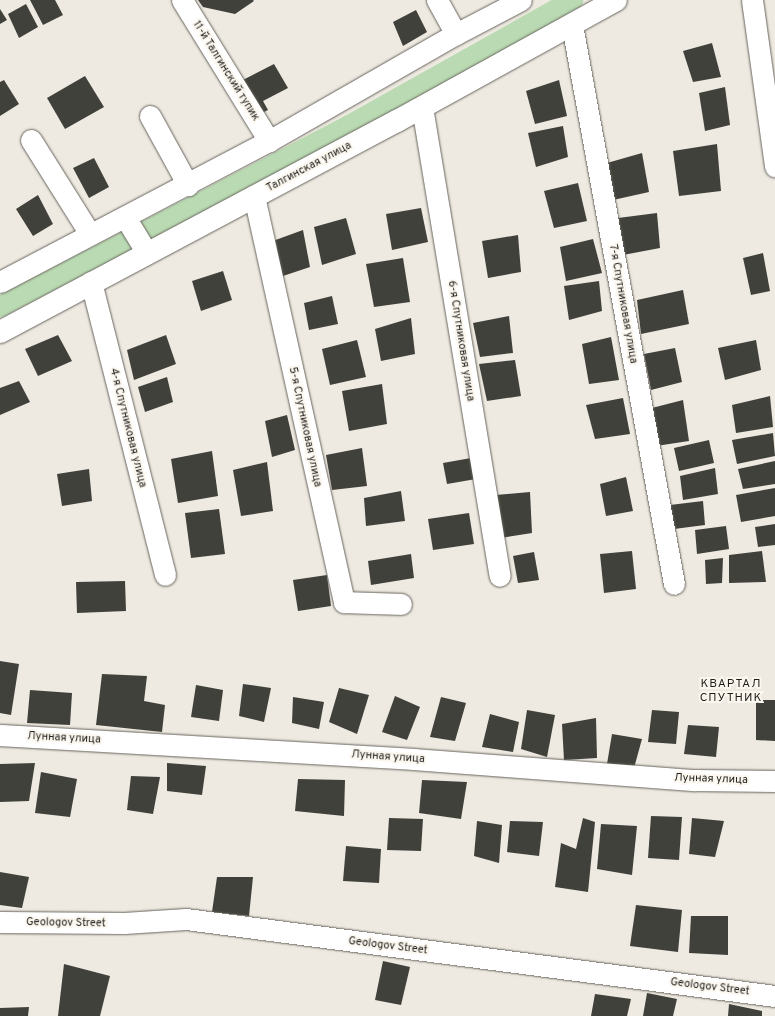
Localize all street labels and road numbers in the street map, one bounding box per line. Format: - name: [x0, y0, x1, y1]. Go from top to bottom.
- street label: 11-й Талгинский тупик: [190, 18, 262, 124]
- street label: Талгинская улица: [264, 139, 354, 195]
- street label: 7-я Спутниковая улица: [606, 243, 640, 365]
- street label: 6-я Спутниковая улица: [445, 280, 477, 402]
- street label: 5-я Спутниковая улица: [286, 366, 324, 488]
- street label: 4-я Спутниковая улица: [107, 367, 149, 489]
- street label: Лунная улица: [27, 729, 101, 747]
- street label: Лунная улица: [351, 748, 425, 766]
- street label: Лунная улица: [674, 771, 748, 787]
- street label: Geologov Street: [26, 916, 106, 930]
- street label: Geologov Street: [348, 935, 428, 957]
- street label: Geologov Street: [670, 976, 750, 998]

